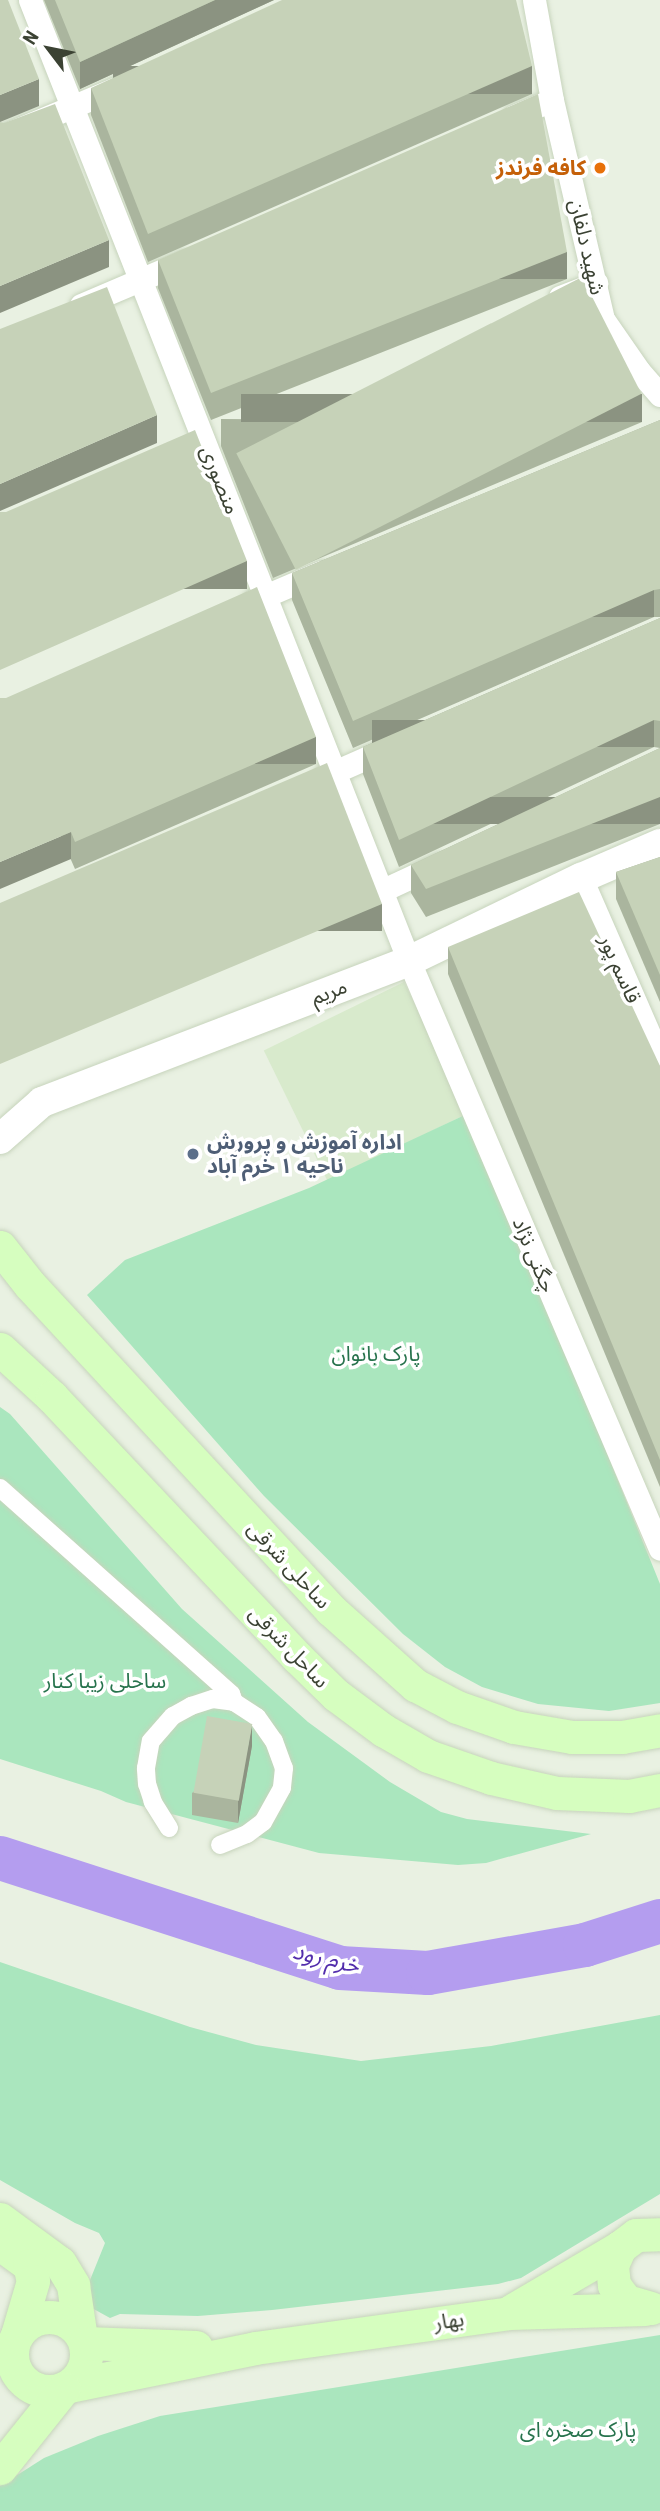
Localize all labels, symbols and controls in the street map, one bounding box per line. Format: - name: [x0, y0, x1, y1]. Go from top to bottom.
- north arrow: [14, 14, 84, 84]
- text: N: [18, 27, 44, 49]
- place label: کافه فرندز: [496, 155, 586, 181]
- marker: کافه فرندز: [592, 160, 608, 176]
- street label: شهید دلفان: [564, 197, 610, 297]
- street label: منصوری: [195, 442, 245, 518]
- street label: قاسم پور: [594, 931, 646, 1007]
- street label: مریم: [307, 974, 351, 1010]
- place label: اداره آموزش و پرورش ناحیه ۱ خرم آباد: [207, 1129, 402, 1179]
- marker: اداره آموزش و پرورش ناحیه ۱ خرم آباد: [185, 1146, 201, 1162]
- street label: چگنی نژاد: [507, 1214, 561, 1296]
- park label: پارک بانوان: [331, 1341, 421, 1367]
- street label: ساحلی شرقی: [242, 1516, 336, 1614]
- street label: ساحل شرقی: [244, 1601, 334, 1693]
- park label: ساحلی زیبا کنار: [44, 1668, 166, 1694]
- water label: خرم رود: [290, 1938, 362, 1980]
- street label: بهار: [432, 2306, 466, 2336]
- park label: پارک صخره ای: [520, 2417, 636, 2443]

